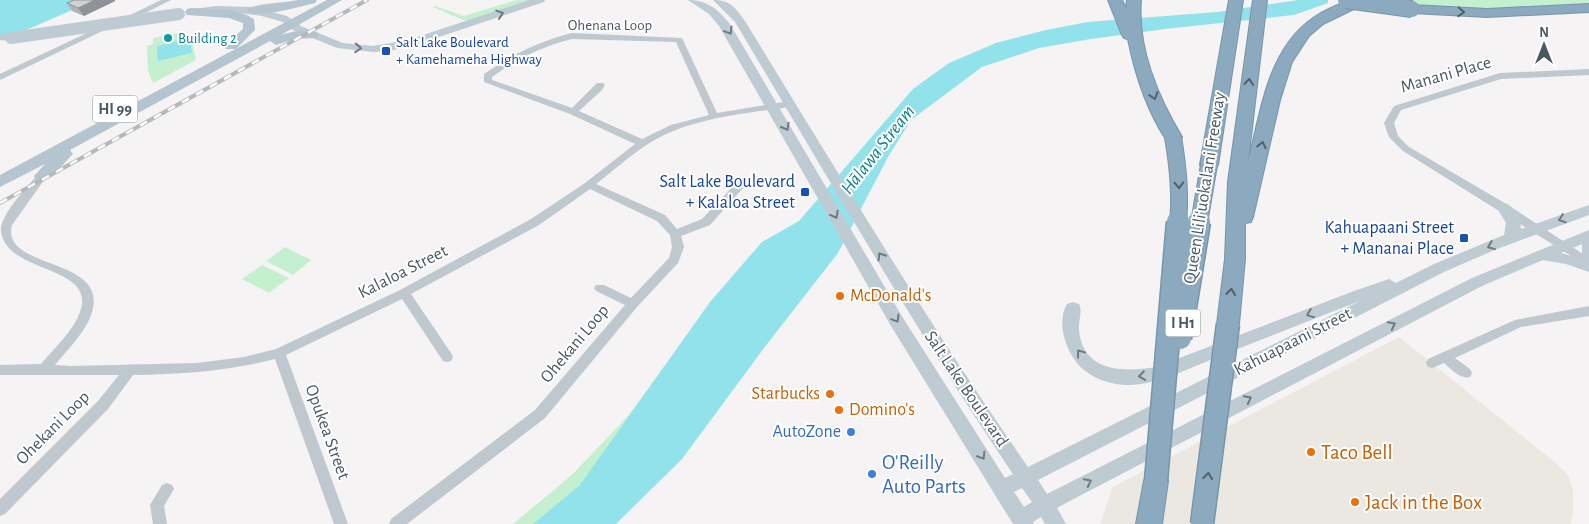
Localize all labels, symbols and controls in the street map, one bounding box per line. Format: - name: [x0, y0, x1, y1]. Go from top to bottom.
- one-way arrow: [1457, 7, 1465, 18]
- one-way arrow: [495, 10, 504, 20]
- street label: Ohenana Loop: [568, 18, 652, 33]
- north arrow: [1519, 20, 1569, 70]
- one-way arrow: [723, 26, 733, 35]
- text: N: [1539, 26, 1549, 40]
- place label: Building 2: [178, 31, 237, 46]
- marker: Building 2: [162, 32, 174, 44]
- place label: Salt Lake Boulevard + Kamehameha Highway: [396, 35, 542, 67]
- one-way arrow: [355, 43, 363, 54]
- marker: Salt Lake Boulevard + Kamehameha Highway: [380, 45, 392, 57]
- street label: Manani Place: [1399, 53, 1493, 97]
- one-way arrow: [1243, 78, 1254, 86]
- one-way arrow: [1148, 91, 1158, 100]
- street label: Queen Liliʻuokalani Freeway: [1181, 91, 1229, 285]
- road number: HI 99: [92, 96, 138, 122]
- water label: Hālawa Stream: [838, 102, 918, 198]
- one-way arrow: [779, 122, 789, 131]
- one-way arrow: [1256, 140, 1266, 149]
- place label: Salt Lake Boulevard + Kalaloa Street: [660, 173, 795, 212]
- one-way arrow: [1174, 181, 1185, 189]
- marker: Salt Lake Boulevard + Kalaloa Street: [799, 186, 811, 198]
- one-way arrow: [829, 209, 839, 218]
- one-way arrow: [1559, 213, 1567, 223]
- place label: Kahuapaani Street + Mananai Place: [1325, 219, 1454, 258]
- marker: Kahuapaani Street + Mananai Place: [1458, 232, 1470, 244]
- one-way arrow: [1487, 241, 1495, 251]
- street label: Kalaloa Street: [355, 242, 451, 302]
- one-way arrow: [878, 253, 888, 262]
- place label: McDonald's: [850, 287, 932, 305]
- one-way arrow: [1225, 287, 1236, 295]
- marker: McDonald's: [834, 290, 846, 302]
- street label: Ohekani Loop: [537, 302, 613, 386]
- street label: Kahuapaani Street: [1231, 304, 1355, 379]
- one-way arrow: [1306, 307, 1315, 318]
- road number: I H1: [1166, 309, 1200, 336]
- one-way arrow: [889, 313, 899, 322]
- one-way arrow: [1387, 321, 1396, 331]
- street label: Salt Lake Boulevard: [921, 328, 1011, 450]
- one-way arrow: [1076, 350, 1085, 359]
- one-way arrow: [1138, 371, 1146, 381]
- street label: Opukea Street: [302, 382, 353, 482]
- place label: Starbucks: [752, 385, 820, 403]
- street label: Ohekani Loop: [13, 388, 93, 468]
- marker: Starbucks: [824, 388, 836, 400]
- one-way arrow: [1242, 395, 1251, 405]
- place label: Domino's: [849, 401, 915, 419]
- marker: Domino's: [833, 404, 845, 416]
- place label: AutoZone: [772, 423, 841, 441]
- marker: AutoZone: [845, 426, 857, 438]
- place label: Taco Bell: [1321, 442, 1393, 463]
- marker: Taco Bell: [1305, 446, 1317, 458]
- one-way arrow: [976, 451, 986, 460]
- place label: O'Reilly Auto Parts: [882, 452, 966, 497]
- marker: O'Reilly Auto Parts: [866, 468, 878, 480]
- one-way arrow: [1203, 471, 1213, 480]
- one-way arrow: [1082, 478, 1091, 488]
- place label: Jack in the Box: [1365, 492, 1482, 513]
- marker: Jack in the Box: [1349, 496, 1361, 508]

